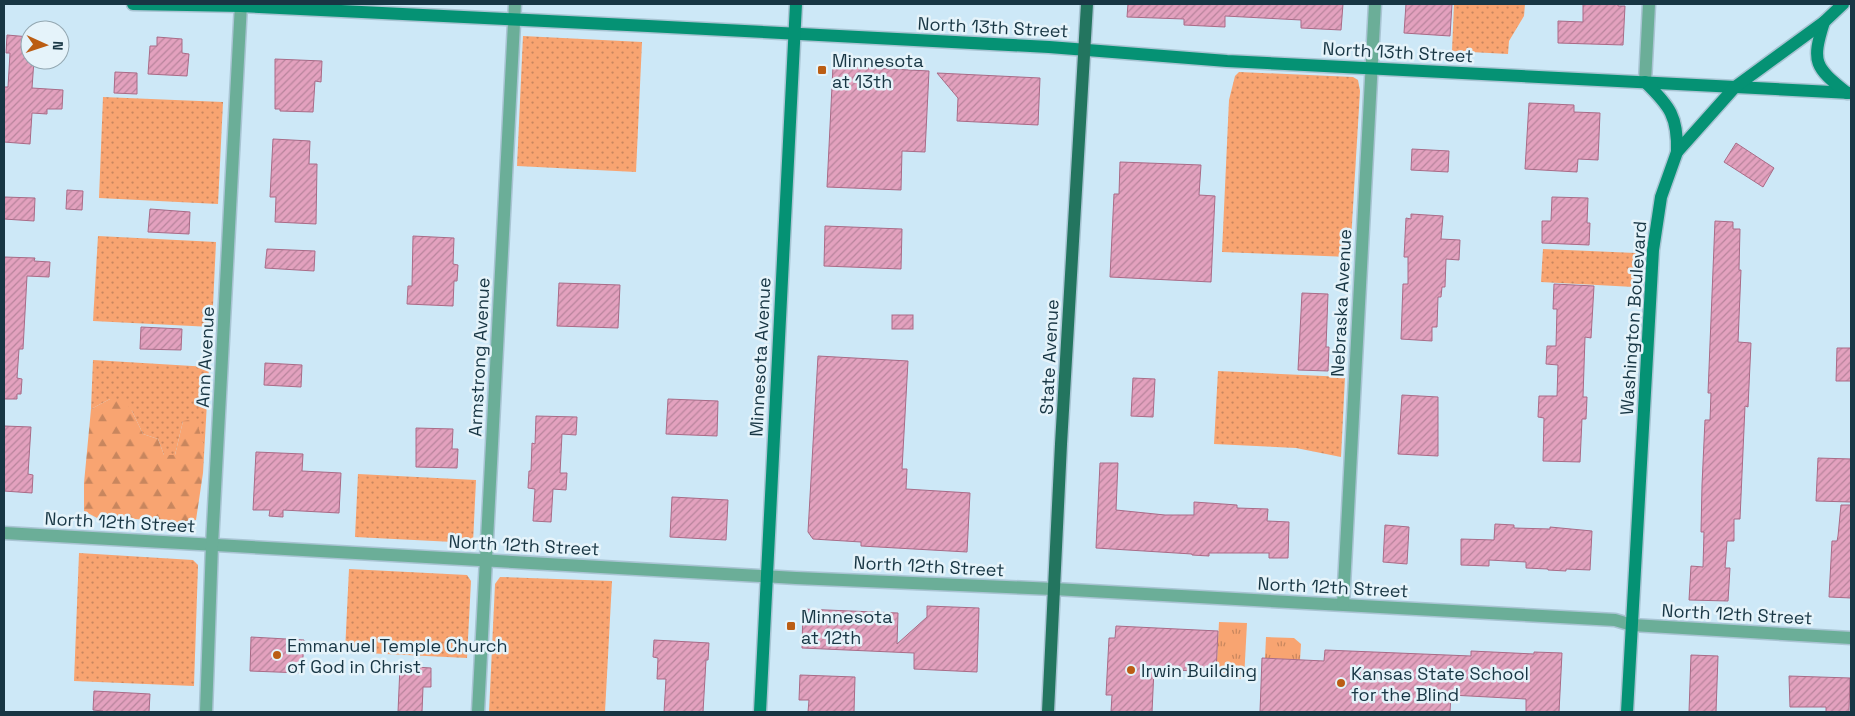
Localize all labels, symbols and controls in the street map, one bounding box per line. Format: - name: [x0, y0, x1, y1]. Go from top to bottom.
- street label: North 13th Street: [917, 12, 1069, 42]
- north arrow: [20, 20, 70, 70]
- street label: North 13th Street: [1322, 37, 1474, 67]
- text: N: [49, 41, 67, 51]
- place label: Minnesota at 13th: [832, 49, 924, 93]
- marker: Minnesota at 13th: [816, 64, 828, 76]
- street label: Washington Boulevard: [1615, 220, 1651, 416]
- street label: Nebraska Avenue: [1326, 228, 1356, 378]
- street label: Armstrong Avenue: [463, 277, 495, 437]
- street label: Minnesota Avenue: [744, 277, 776, 437]
- street label: State Avenue: [1034, 299, 1064, 415]
- street label: Ann Avenue: [191, 306, 219, 408]
- street label: North 12th Street: [44, 507, 196, 537]
- street label: North 12th Street: [448, 530, 600, 560]
- street label: North 12th Street: [853, 551, 1005, 581]
- street label: North 12th Street: [1257, 572, 1409, 602]
- street label: North 12th Street: [1661, 599, 1813, 629]
- place label: Minnesota at 12th: [801, 605, 893, 649]
- marker: Minnesota at 12th: [785, 620, 797, 632]
- place label: Emmanuel Temple Church of God in Christ: [287, 634, 508, 678]
- marker: Emmanuel Temple Church of God in Christ: [271, 649, 283, 661]
- place label: Irwin Building: [1141, 659, 1257, 682]
- place label: Kansas State School for the Blind: [1351, 662, 1529, 706]
- marker: Irwin Building: [1125, 664, 1137, 676]
- marker: Kansas State School for the Blind: [1335, 677, 1347, 689]

